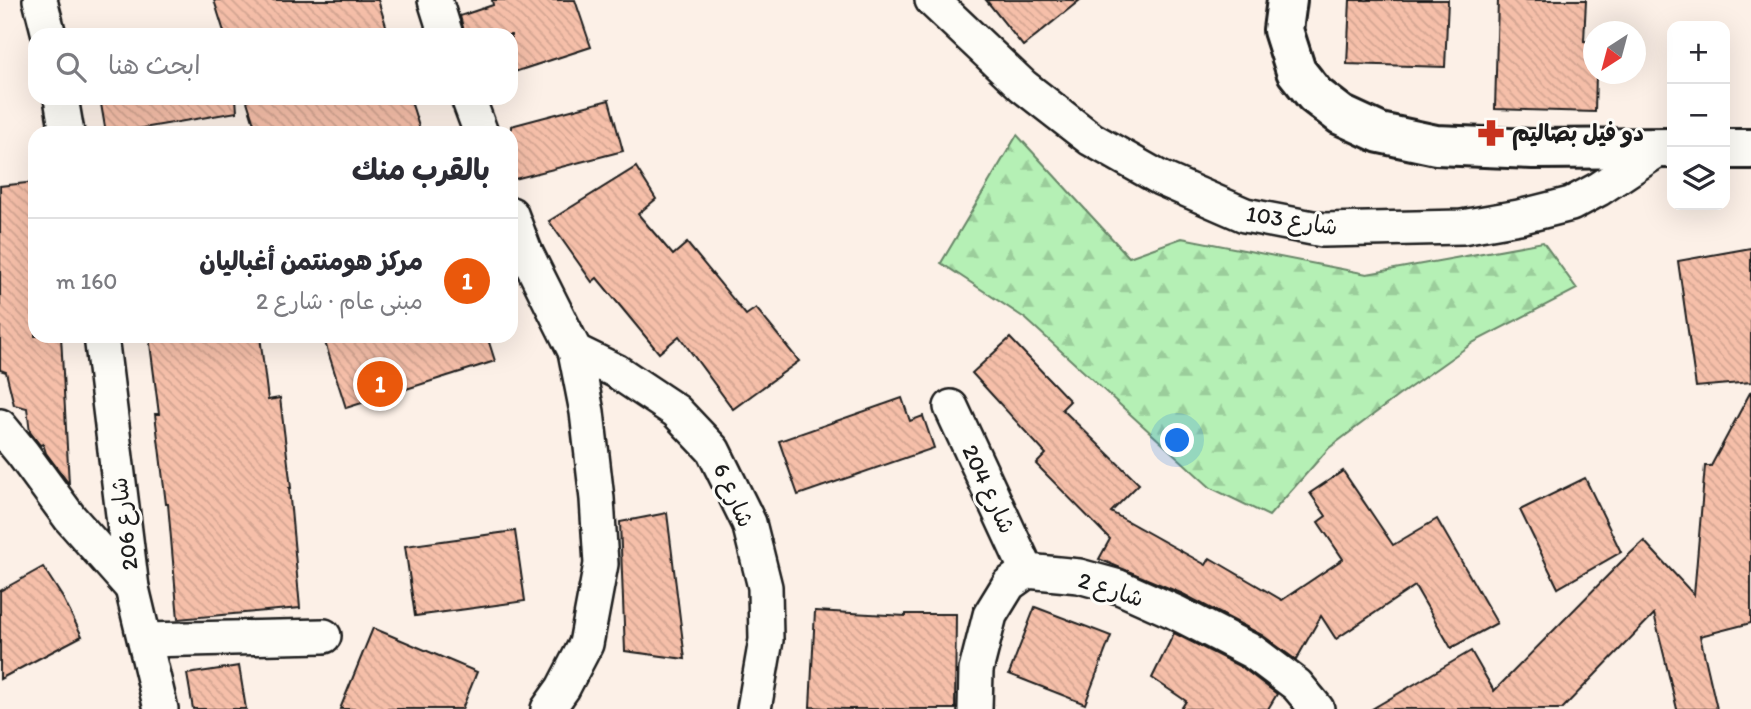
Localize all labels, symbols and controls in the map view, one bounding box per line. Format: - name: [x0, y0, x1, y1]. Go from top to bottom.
- north arrow: [1583, 21, 1646, 84]
- map controls: [1667, 21, 1730, 210]
- button: +: [1667, 21, 1730, 84]
- search box: [28, 28, 518, 105]
- icon: search: [52, 48, 90, 86]
- text: ابحث هنا: [108, 49, 201, 81]
- button: −: [1667, 84, 1730, 147]
- pharmacy icon: دو فيل بصاليم: [1476, 118, 1506, 148]
- place label: دو فيل بصاليم: [1512, 119, 1644, 151]
- button: layers: [1667, 147, 1730, 210]
- text: بالقرب منك: [352, 151, 490, 188]
- street label: شارع 103: [1244, 199, 1340, 243]
- text: مركز هومنتمن أغباليان: [199, 245, 423, 277]
- text: 160 m: [56, 267, 118, 295]
- text: 1: [462, 267, 472, 295]
- text: مبنى عام · شارع 2: [256, 287, 423, 315]
- pin: 1: [357, 358, 403, 410]
- your location: [1160, 423, 1194, 457]
- street label: شارع 204: [954, 440, 1022, 539]
- street label: شارع 6: [706, 459, 760, 532]
- street label: شارع 206: [104, 476, 146, 572]
- street label: شارع 2: [1074, 565, 1147, 615]

